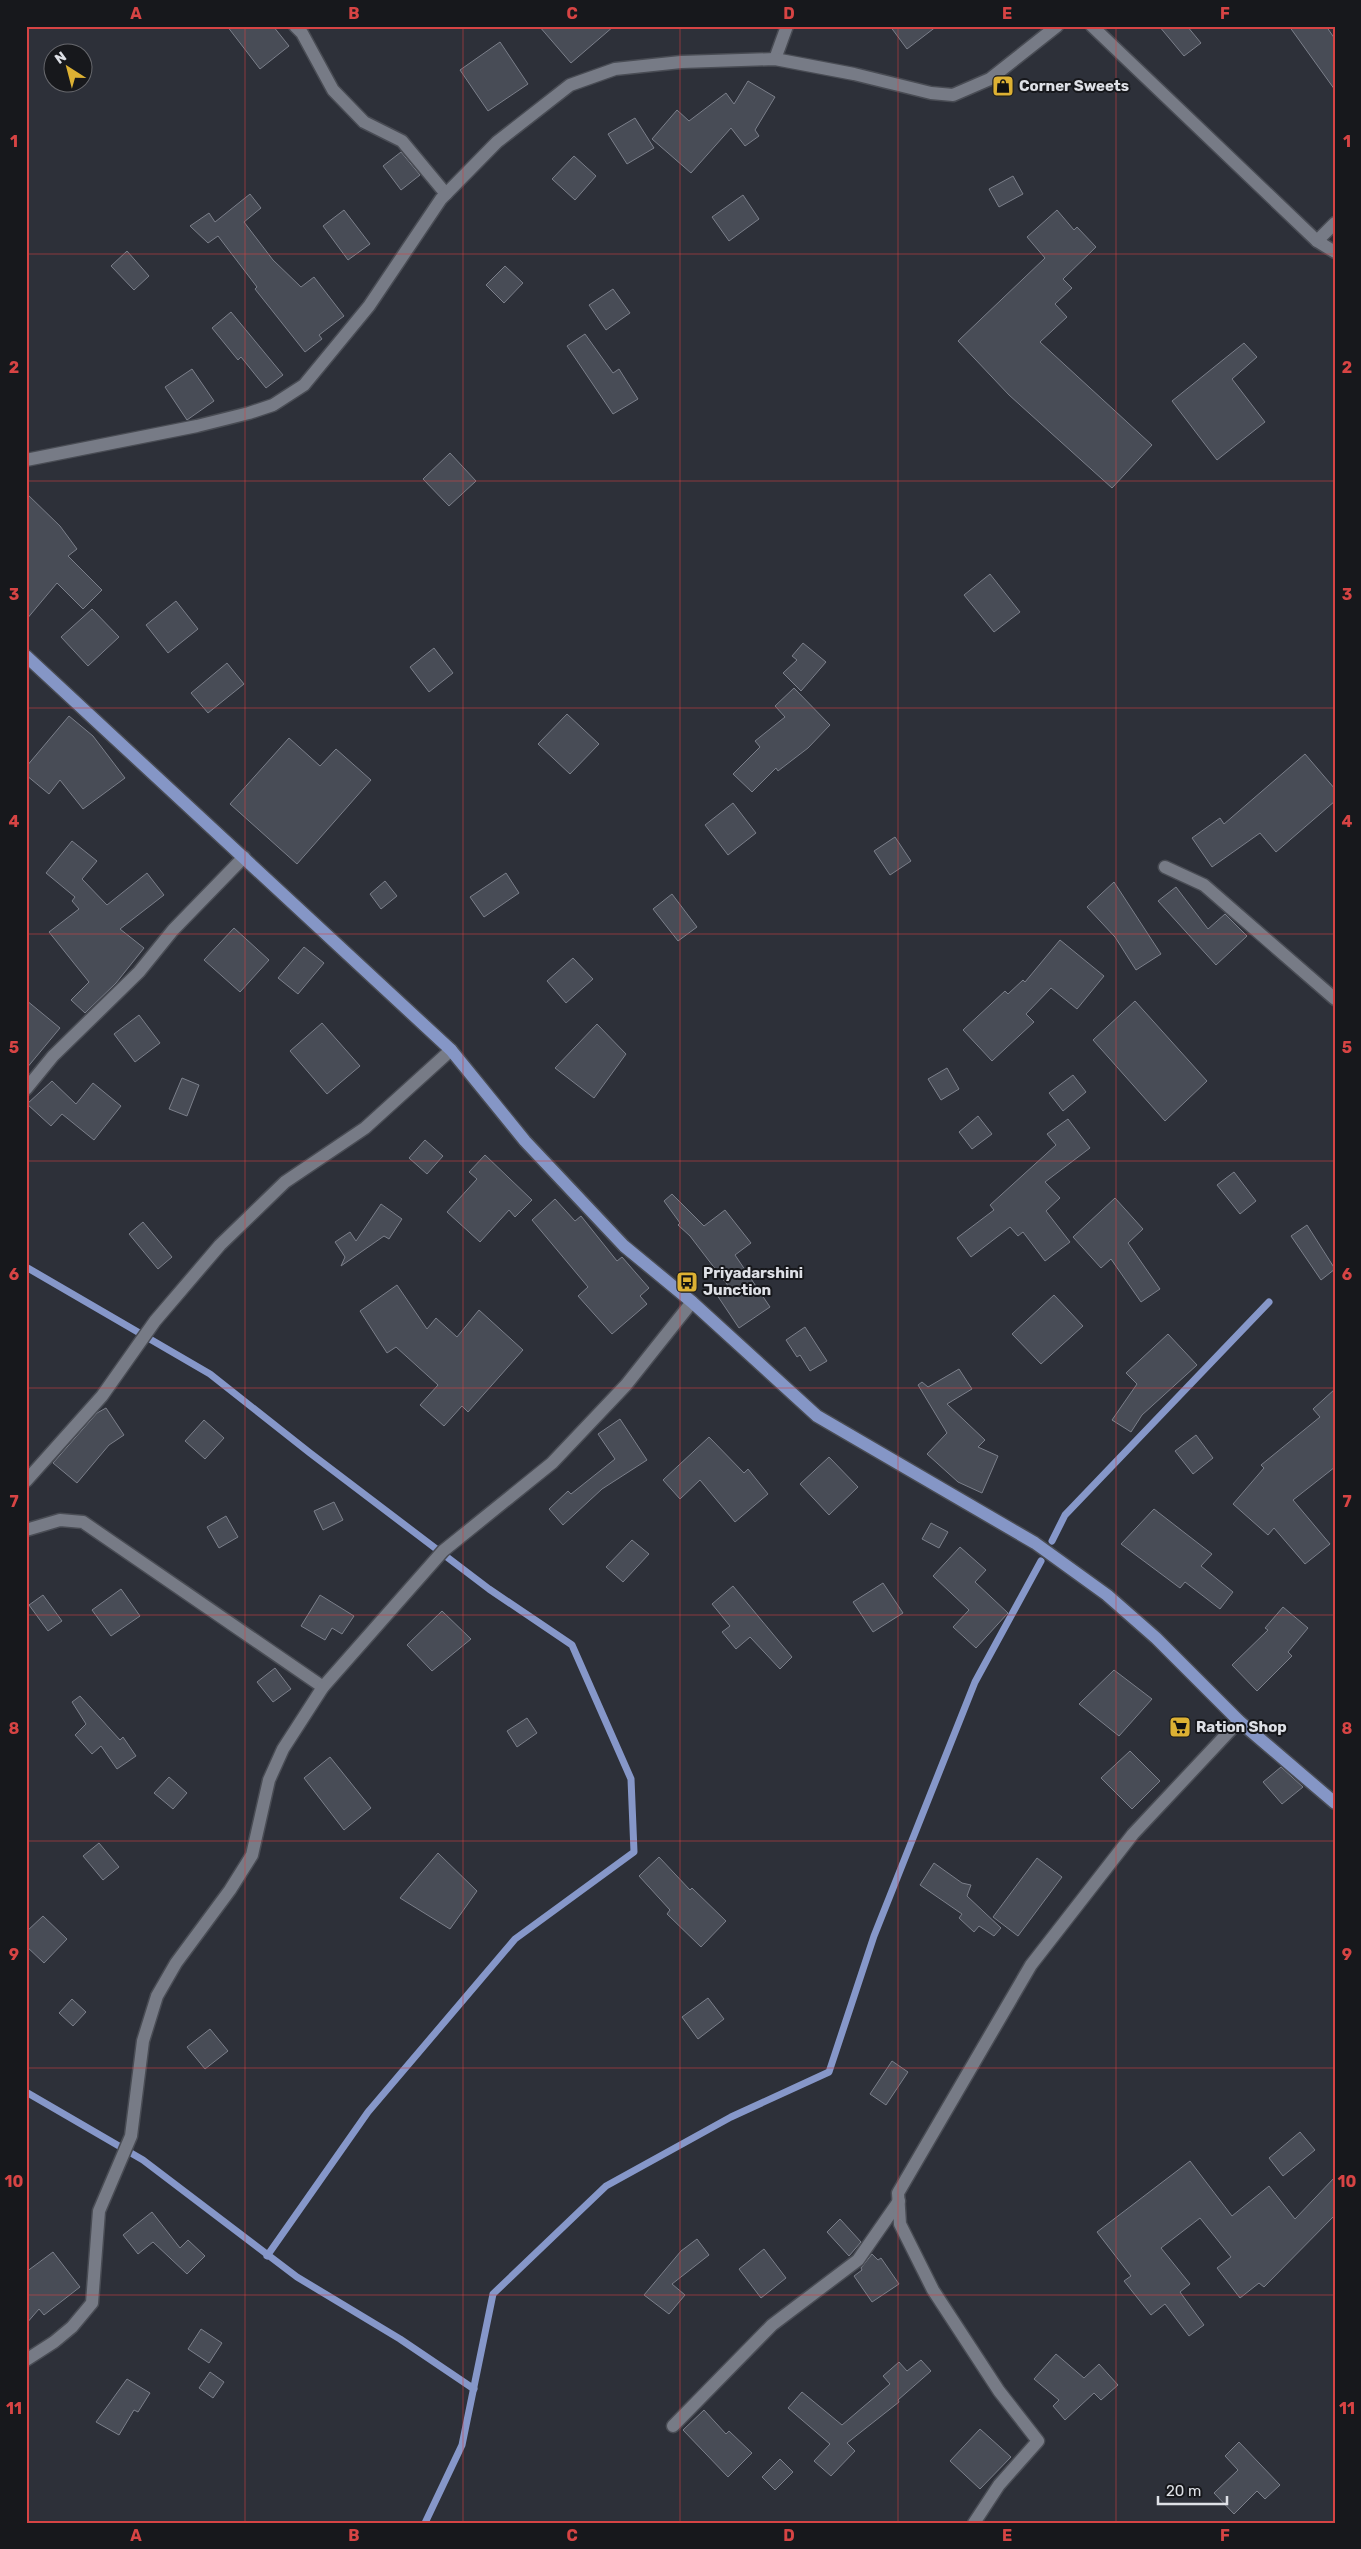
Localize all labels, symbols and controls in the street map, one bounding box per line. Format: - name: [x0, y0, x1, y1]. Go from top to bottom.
- text: A: [130, 4, 142, 23]
- text: B: [348, 4, 360, 23]
- text: C: [566, 4, 578, 23]
- text: D: [783, 4, 795, 23]
- text: E: [1002, 4, 1012, 23]
- text: F: [1220, 4, 1230, 23]
- north arrow: [42, 42, 92, 92]
- text: N: [52, 48, 70, 68]
- shop icon: Corner Sweets: [991, 74, 1015, 98]
- place label: Corner Sweets: [1019, 77, 1129, 95]
- text: 1: [10, 132, 18, 151]
- text: 1: [1343, 132, 1351, 151]
- text: 2: [9, 358, 19, 377]
- text: 2: [1342, 358, 1352, 377]
- text: 3: [9, 585, 19, 604]
- text: 3: [1342, 585, 1352, 604]
- text: 4: [9, 812, 20, 831]
- text: 4: [1342, 812, 1353, 831]
- text: 5: [9, 1038, 19, 1057]
- text: 5: [1342, 1038, 1352, 1057]
- place label: Priyadarshini Junction: [703, 1264, 803, 1299]
- text: 6: [9, 1265, 19, 1284]
- text: 6: [1342, 1265, 1352, 1284]
- bus stop icon: Priyadarshini Junction: [675, 1270, 699, 1294]
- text: 7: [9, 1492, 19, 1511]
- text: 7: [1342, 1492, 1352, 1511]
- supermarket icon: Ration Shop: [1168, 1715, 1192, 1739]
- place label: Ration Shop: [1196, 1718, 1287, 1736]
- text: 8: [9, 1719, 20, 1738]
- text: 8: [1342, 1719, 1353, 1738]
- text: 9: [9, 1945, 19, 1964]
- text: 9: [1342, 1945, 1352, 1964]
- text: 10: [5, 2172, 24, 2191]
- text: 10: [1338, 2172, 1357, 2191]
- text: 11: [6, 2399, 22, 2418]
- text: 11: [1339, 2399, 1355, 2418]
- scale bar: [1158, 2474, 1227, 2506]
- text: 20 m: [1166, 2482, 1201, 2500]
- text: A: [130, 2526, 142, 2545]
- text: B: [348, 2526, 360, 2545]
- text: C: [566, 2526, 578, 2545]
- text: D: [783, 2526, 795, 2545]
- text: E: [1002, 2526, 1012, 2545]
- text: F: [1220, 2526, 1230, 2545]

